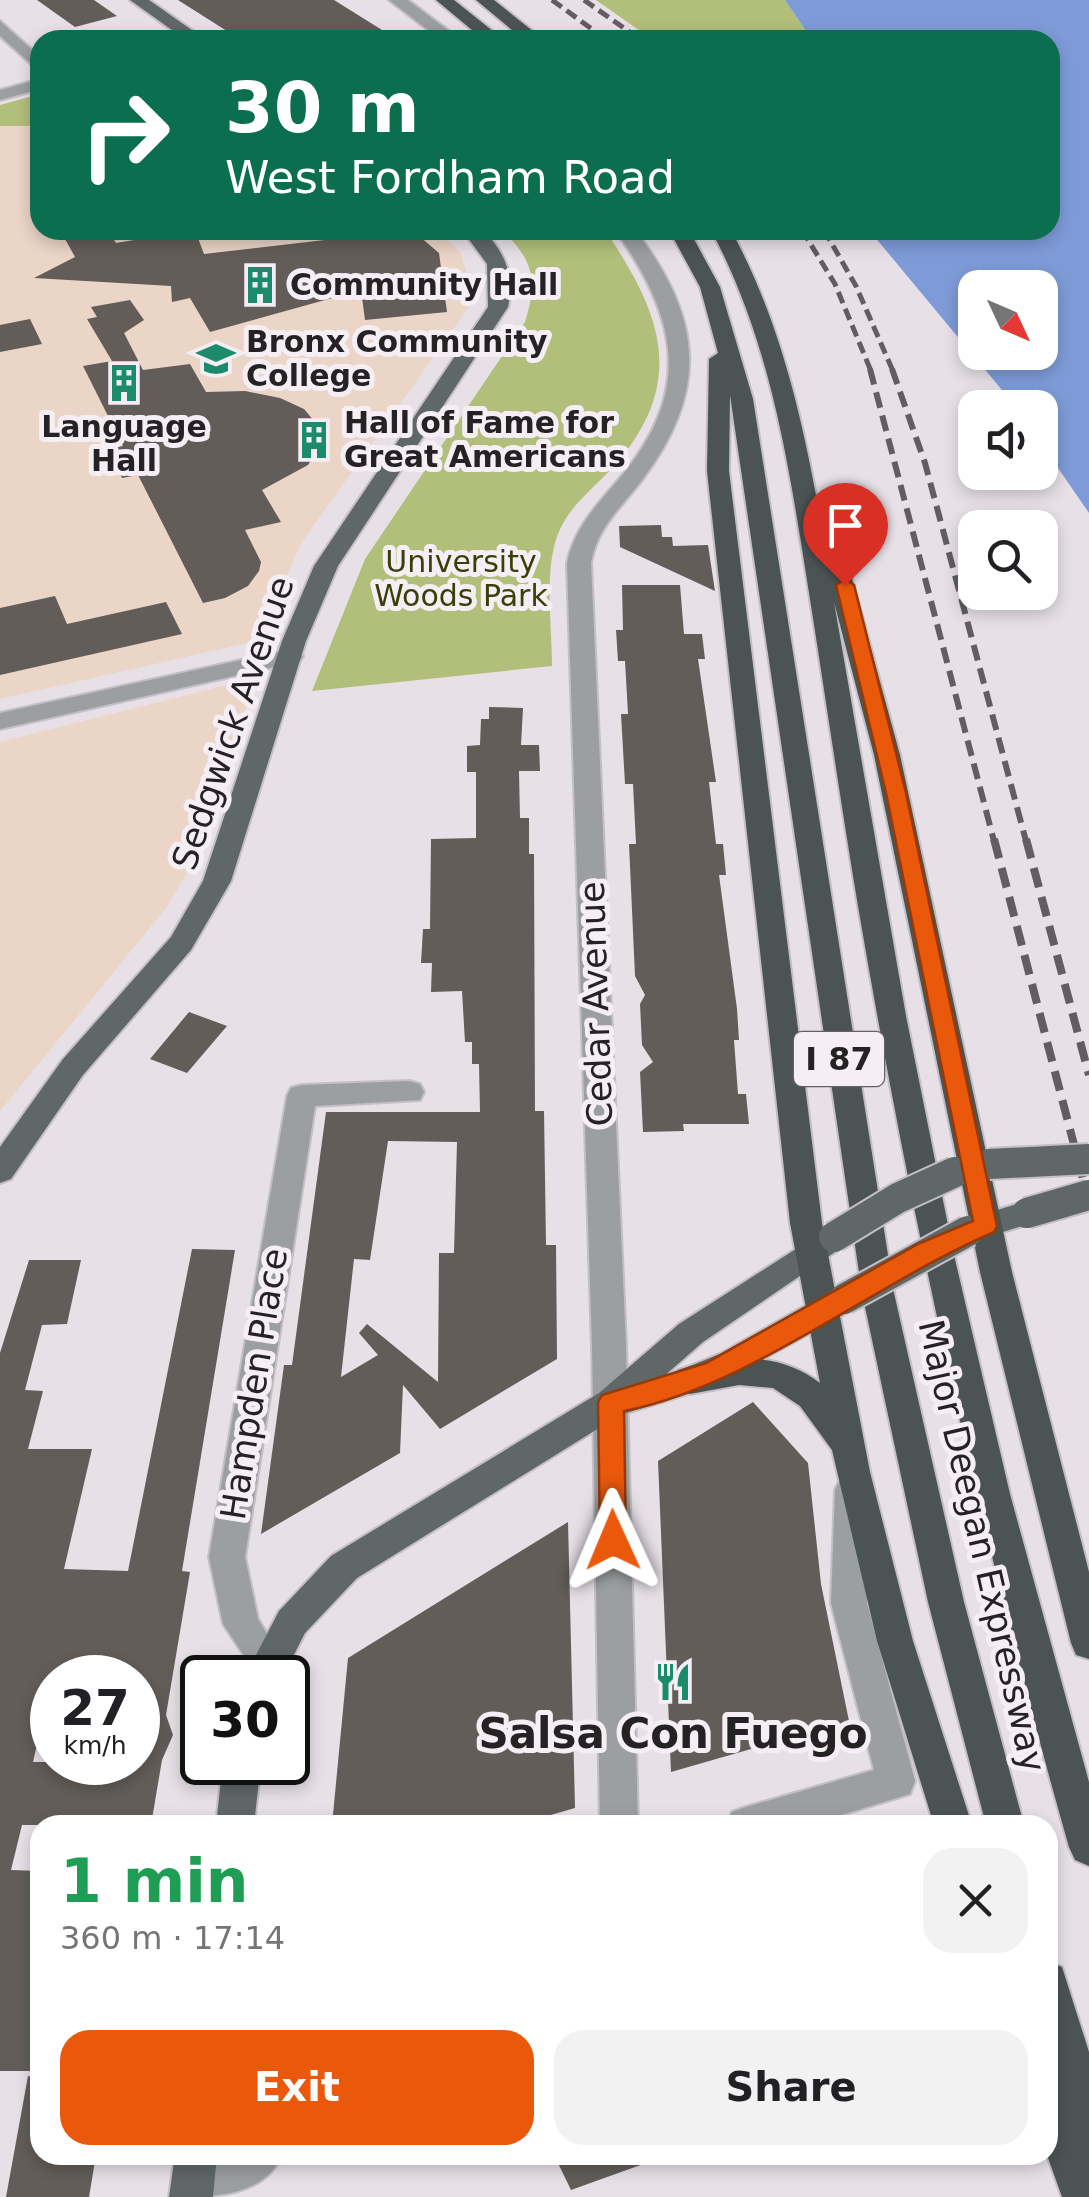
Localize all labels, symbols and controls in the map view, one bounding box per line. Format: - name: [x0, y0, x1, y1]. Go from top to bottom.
- text: 30 m: [225, 67, 420, 149]
- icon: right: [60, 70, 190, 200]
- text: West Fordham Road: [225, 151, 675, 204]
- building icon: Community Hall: [239, 264, 281, 306]
- place label: Community Hall: [290, 267, 558, 302]
- north arrow: [958, 270, 1058, 370]
- map controls: [958, 270, 1058, 610]
- place label: Bronx Community College: [246, 324, 548, 393]
- school or university icon: Bronx Community College: [195, 338, 237, 380]
- building icon: Language Hall: [103, 362, 145, 404]
- button: sound: [958, 390, 1058, 490]
- place label: Hall of Fame for Great Americans: [344, 405, 626, 474]
- place label: Language Hall: [41, 409, 207, 478]
- building icon: Hall of Fame for Great Americans: [293, 419, 335, 461]
- pin: [803, 483, 888, 586]
- icon: arrive: [818, 498, 873, 553]
- button: search: [958, 510, 1058, 610]
- park label: University Woods Park: [374, 544, 548, 613]
- street label: Sedgwick Avenue: [164, 571, 302, 875]
- street label: Cedar Avenue: [572, 881, 620, 1127]
- road number: I 87: [794, 1032, 884, 1086]
- street label: Hampden Place: [213, 1245, 295, 1523]
- street label: Major Deegan Expressway: [910, 1316, 1054, 1776]
- position arrow: [561, 1488, 665, 1592]
- speed limit sign: 30: [180, 1655, 310, 1785]
- restaurant icon: Salsa Con Fuego: [652, 1661, 694, 1703]
- text: 27: [60, 1679, 130, 1737]
- place label: Salsa Con Fuego: [478, 1709, 868, 1758]
- text: km/h: [63, 1731, 127, 1760]
- text: 1 min: [60, 1846, 248, 1916]
- button: close: [923, 1848, 1028, 1953]
- text: 360 m · 17:14: [60, 1919, 285, 1957]
- button: Exit: [60, 2030, 534, 2145]
- button: Share: [554, 2030, 1028, 2145]

